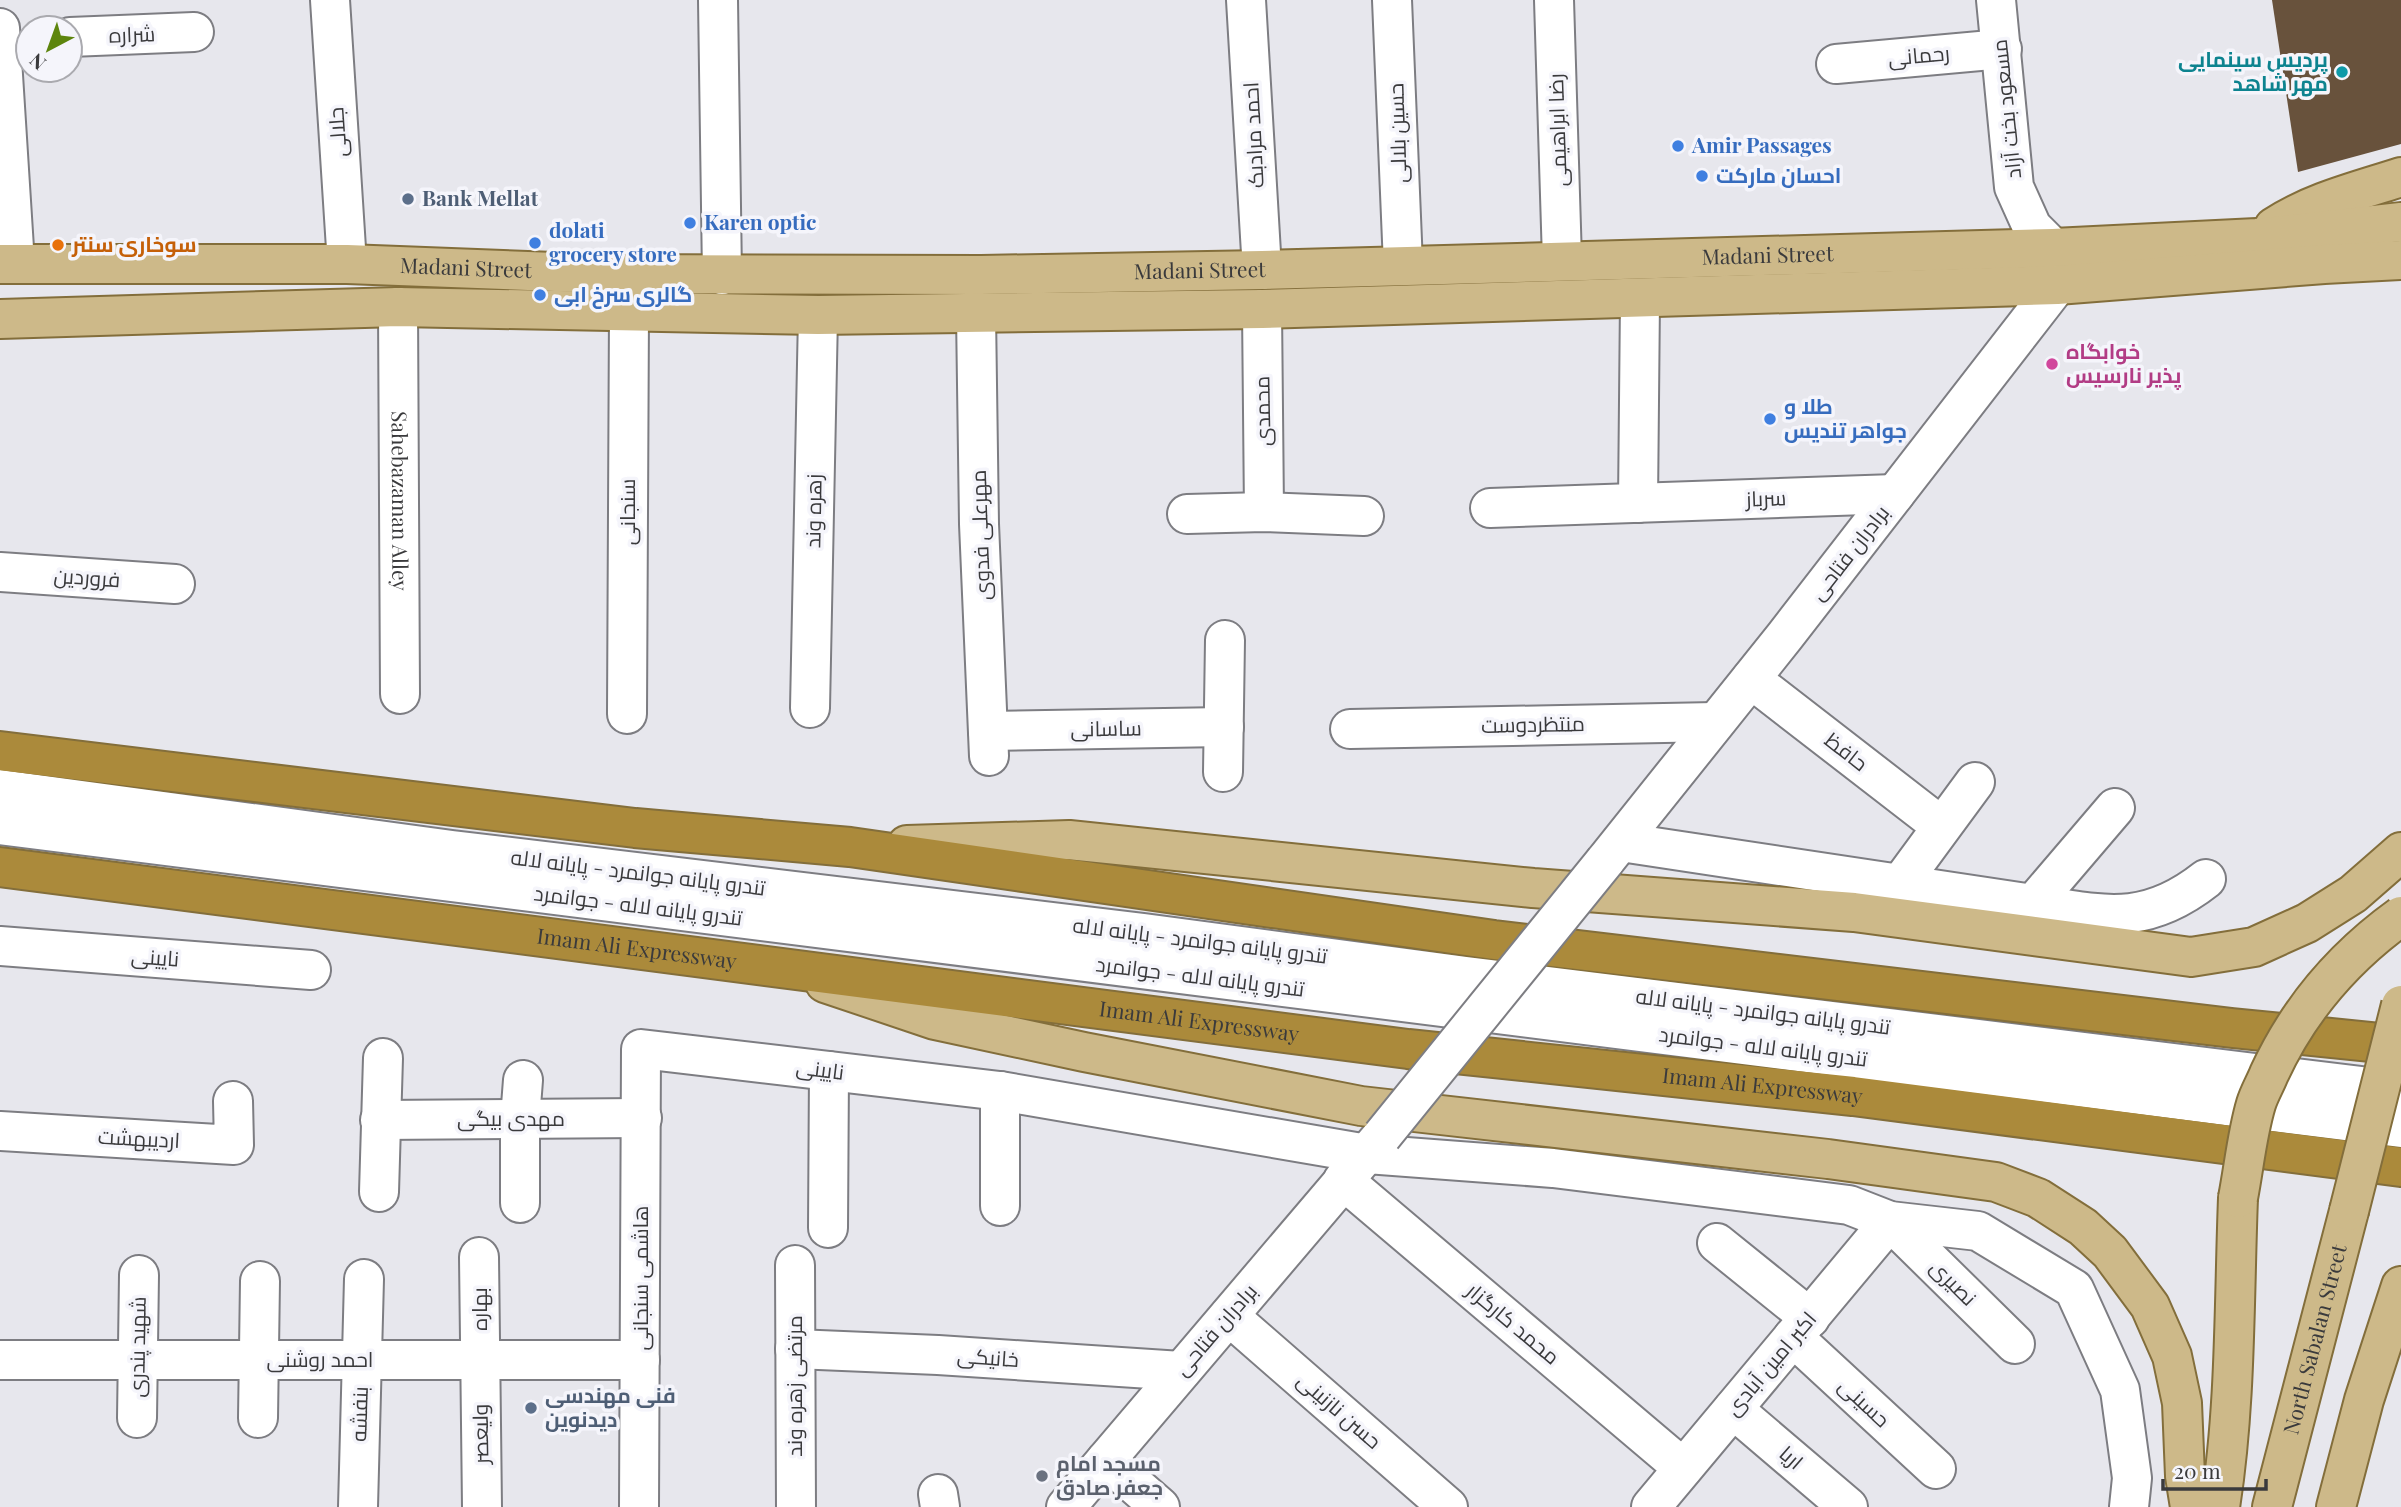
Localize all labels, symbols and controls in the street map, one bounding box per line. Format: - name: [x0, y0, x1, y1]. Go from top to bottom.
- north arrow: [14, 14, 84, 84]
- street label: شراره: [108, 18, 156, 48]
- street label: رحمانی: [1887, 37, 1951, 72]
- street label: مسعود بخت آزاد: [1984, 38, 2026, 180]
- place label: پردیس سینمایی مهر شاهد: [2178, 44, 2328, 97]
- text: N: [23, 48, 51, 77]
- marker: پردیس سینمایی مهر شاهد: [2334, 64, 2350, 80]
- street label: رضا ابراهیمی: [1540, 73, 1573, 187]
- street label: احمد مرادبک: [1235, 81, 1269, 189]
- street label: حسین بلالی: [1380, 83, 1413, 183]
- street label: جلالی: [320, 106, 353, 158]
- place label: Amir Passages: [1691, 130, 1832, 158]
- marker: Amir Passages: [1670, 138, 1686, 154]
- place label: احسان مارکت: [1716, 160, 1841, 188]
- marker: احسان مارکت: [1694, 168, 1710, 184]
- place label: Bank Mellat: [422, 183, 539, 211]
- marker: Bank Mellat: [400, 191, 416, 207]
- place label: Karen optic: [704, 207, 817, 235]
- place label: dolati grocery store: [549, 215, 677, 267]
- marker: Karen optic: [682, 215, 698, 231]
- place label: سوخاری سنتر: [71, 229, 196, 258]
- marker: dolati grocery store: [527, 235, 543, 251]
- marker: سوخاری سنتر: [50, 237, 66, 253]
- street label: Madani Street: [1701, 238, 1834, 270]
- street label: Madani Street: [400, 250, 533, 283]
- street label: Madani Street: [1134, 254, 1266, 284]
- place label: گالری سرخ ابی: [554, 279, 692, 309]
- marker: گالری سرخ ابی: [532, 287, 548, 303]
- place label: خوابگاه پذیر نارسیس: [2066, 336, 2182, 391]
- marker: خوابگاه پذیر نارسیس: [2044, 356, 2060, 372]
- street label: محمدی: [1246, 376, 1277, 446]
- place label: طلا و جواهر تندیس: [1784, 391, 1907, 444]
- street label: Sahebazaman Alley: [387, 411, 415, 591]
- marker: طلا و جواهر تندیس: [1762, 411, 1778, 427]
- street label: مهرعلی فدوی: [963, 469, 996, 601]
- street label: زهره وند: [797, 474, 827, 548]
- street label: سنجانی: [612, 479, 641, 545]
- street label: سرباز: [1744, 482, 1787, 512]
- street label: برادران فتاحی: [1802, 498, 1895, 606]
- street label: فروردین: [53, 560, 121, 593]
- street label: منتظردوست: [1481, 708, 1585, 738]
- street label: ساسانی: [1070, 712, 1142, 743]
- street label: حافظ: [1820, 725, 1875, 776]
- street label: تندرو پایانه جوانمرد - پایانه لاله: [509, 841, 768, 903]
- street label: تندرو پایانه لاله - جوانمرد: [532, 877, 744, 933]
- street label: تندرو پایانه جوانمرد - پایانه لاله: [1071, 909, 1330, 971]
- street label: Imam Ali Expressway: [535, 921, 739, 974]
- street label: نایینی: [130, 940, 180, 973]
- street label: تندرو پایانه لاله - جوانمرد: [1094, 948, 1306, 1004]
- street label: تندرو پایانه جوانمرد - پایانه لاله: [1634, 980, 1893, 1042]
- street label: Imam Ali Expressway: [1098, 993, 1301, 1047]
- street label: تندرو پایانه لاله - جوانمرد: [1657, 1018, 1869, 1074]
- street label: نایینی: [794, 1051, 846, 1086]
- street label: Imam Ali Expressway: [1661, 1060, 1865, 1109]
- street label: مهدی بیگی: [457, 1103, 565, 1132]
- street label: اردیبهشت: [97, 1121, 181, 1154]
- street label: هاشمی سنجانی: [625, 1206, 654, 1350]
- street label: North Sabalan Street: [2276, 1241, 2352, 1437]
- street label: نصیری: [1924, 1252, 1984, 1312]
- street label: محمد کارگزار: [1461, 1275, 1567, 1370]
- street label: برادران فتاحی: [1167, 1277, 1263, 1381]
- street label: بهاره: [464, 1287, 493, 1331]
- street label: شهید پندری: [121, 1296, 153, 1398]
- street label: اکبر امین آبادی: [1718, 1305, 1822, 1421]
- street label: مرتضی زهره وند: [779, 1315, 808, 1457]
- street label: خانیکی: [956, 1340, 1020, 1373]
- street label: احمد روشنی: [266, 1344, 374, 1373]
- street label: حسن نازنینی: [1292, 1365, 1388, 1455]
- street label: حسینی: [1833, 1371, 1897, 1433]
- place label: فنی مهندسی دیدنوین: [545, 1380, 676, 1433]
- street label: بنفشه: [343, 1386, 373, 1442]
- marker: فنی مهندسی دیدنوین: [523, 1400, 539, 1416]
- street label: ولیعصر: [464, 1404, 494, 1465]
- street label: اریا: [1774, 1438, 1810, 1475]
- place label: مسجد امام جعفر صادق: [1056, 1448, 1163, 1501]
- scale bar: [2163, 1448, 2266, 1492]
- text: 20 m: [2174, 1456, 2221, 1484]
- marker: مسجد امام جعفر صادق: [1034, 1468, 1050, 1484]

